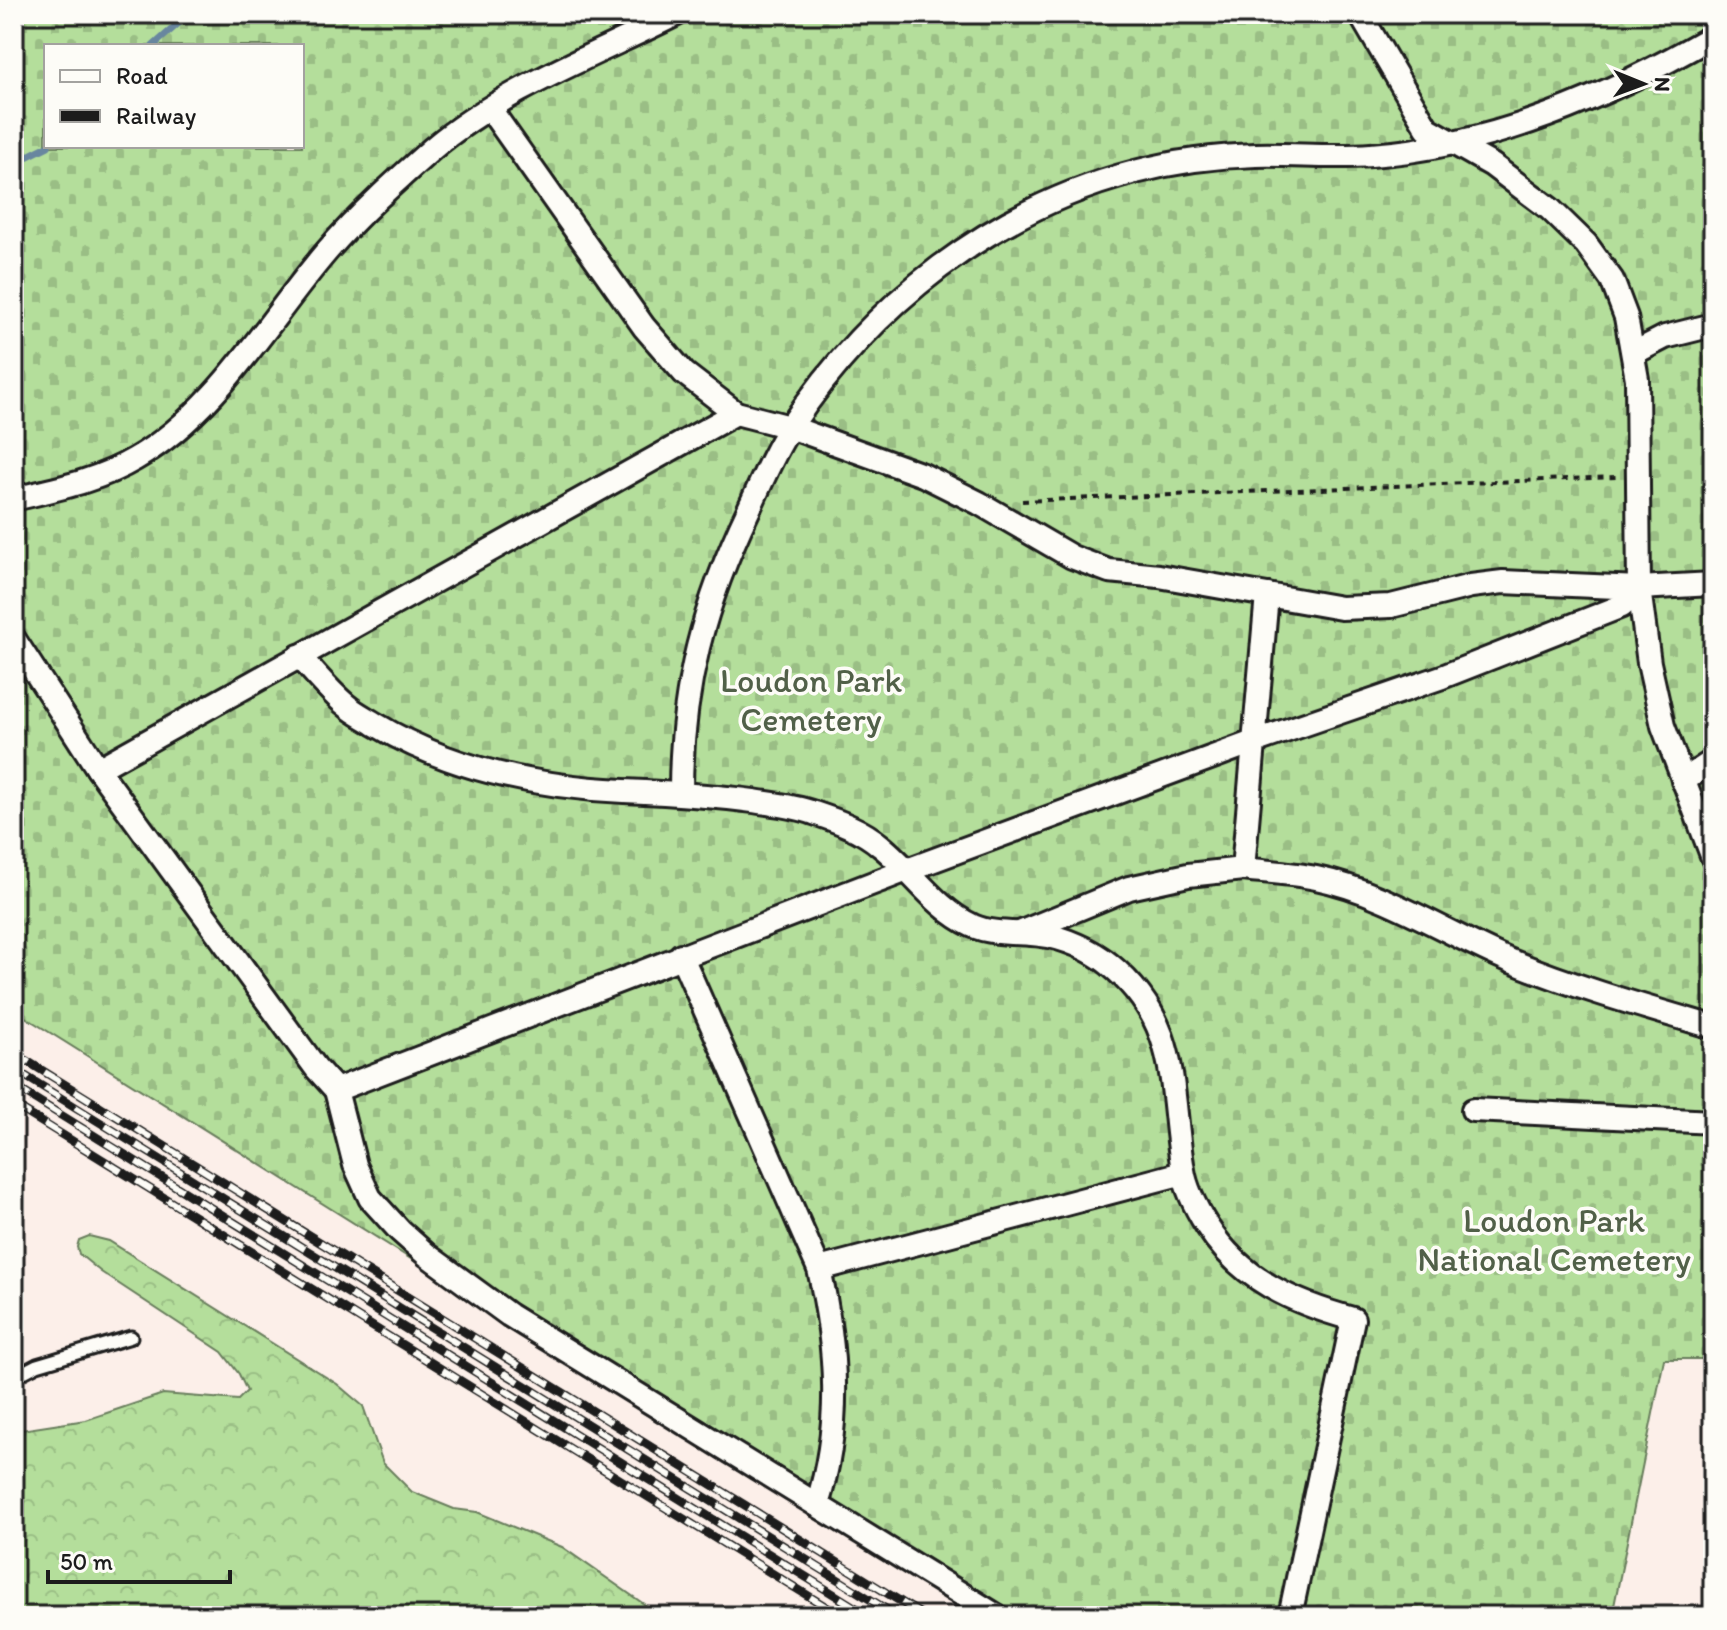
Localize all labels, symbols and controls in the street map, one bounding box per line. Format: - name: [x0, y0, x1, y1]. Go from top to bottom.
- legend: [44, 44, 304, 148]
- north arrow: [1603, 44, 1683, 124]
- text: Road: [116, 61, 168, 90]
- text: N: [1649, 77, 1676, 92]
- text: Railway: [116, 101, 197, 130]
- park label: Loudon Park Cemetery: [720, 660, 902, 740]
- park label: Loudon Park National Cemetery: [1417, 1200, 1691, 1280]
- scale bar: [48, 1534, 230, 1584]
- text: 50 m: [60, 1547, 113, 1576]

